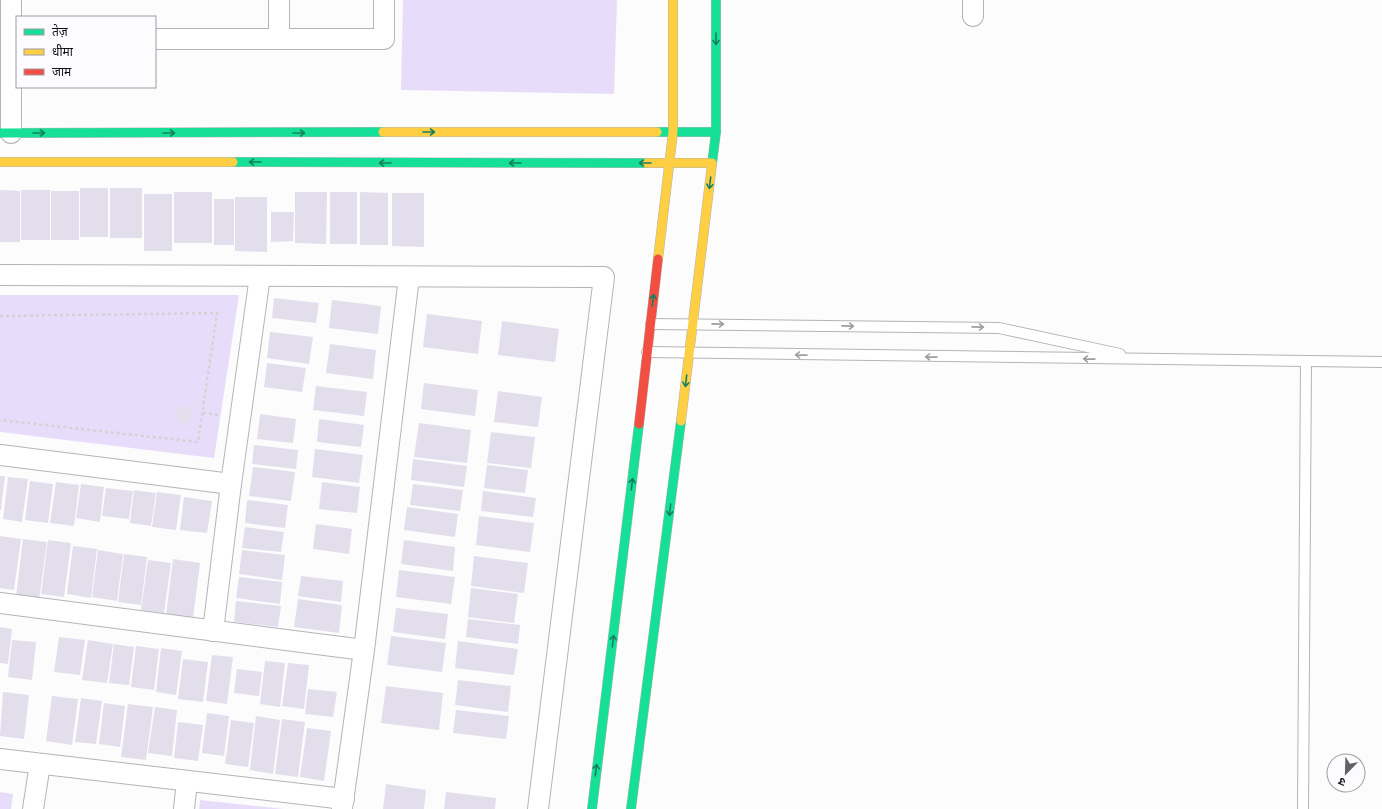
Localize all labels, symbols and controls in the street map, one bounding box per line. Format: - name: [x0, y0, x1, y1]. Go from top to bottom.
- legend: [16, 16, 156, 88]
- text: तेज़: [52, 24, 69, 39]
- one-way arrow: [712, 32, 720, 45]
- text: धीमा: [52, 44, 74, 59]
- text: जाम: [52, 64, 72, 79]
- one-way arrow: [422, 128, 435, 136]
- one-way arrow: [32, 129, 45, 137]
- one-way arrow: [162, 129, 175, 137]
- one-way arrow: [292, 129, 305, 137]
- one-way arrow: [249, 158, 262, 166]
- one-way arrow: [379, 159, 392, 167]
- one-way arrow: [509, 159, 522, 167]
- one-way arrow: [639, 159, 652, 167]
- one-way arrow: [706, 176, 714, 189]
- one-way arrow: [650, 294, 657, 307]
- one-way arrow: [711, 320, 724, 328]
- one-way arrow: [841, 322, 854, 330]
- one-way arrow: [971, 324, 984, 331]
- one-way arrow: [795, 351, 808, 359]
- one-way arrow: [925, 353, 938, 361]
- one-way arrow: [1083, 355, 1096, 363]
- one-way arrow: [682, 374, 690, 387]
- one-way arrow: [628, 478, 636, 491]
- one-way arrow: [666, 503, 674, 516]
- one-way arrow: [609, 635, 617, 648]
- north arrow: [1326, 753, 1366, 793]
- one-way arrow: [593, 764, 600, 777]
- text: उ: [1336, 774, 1348, 790]

